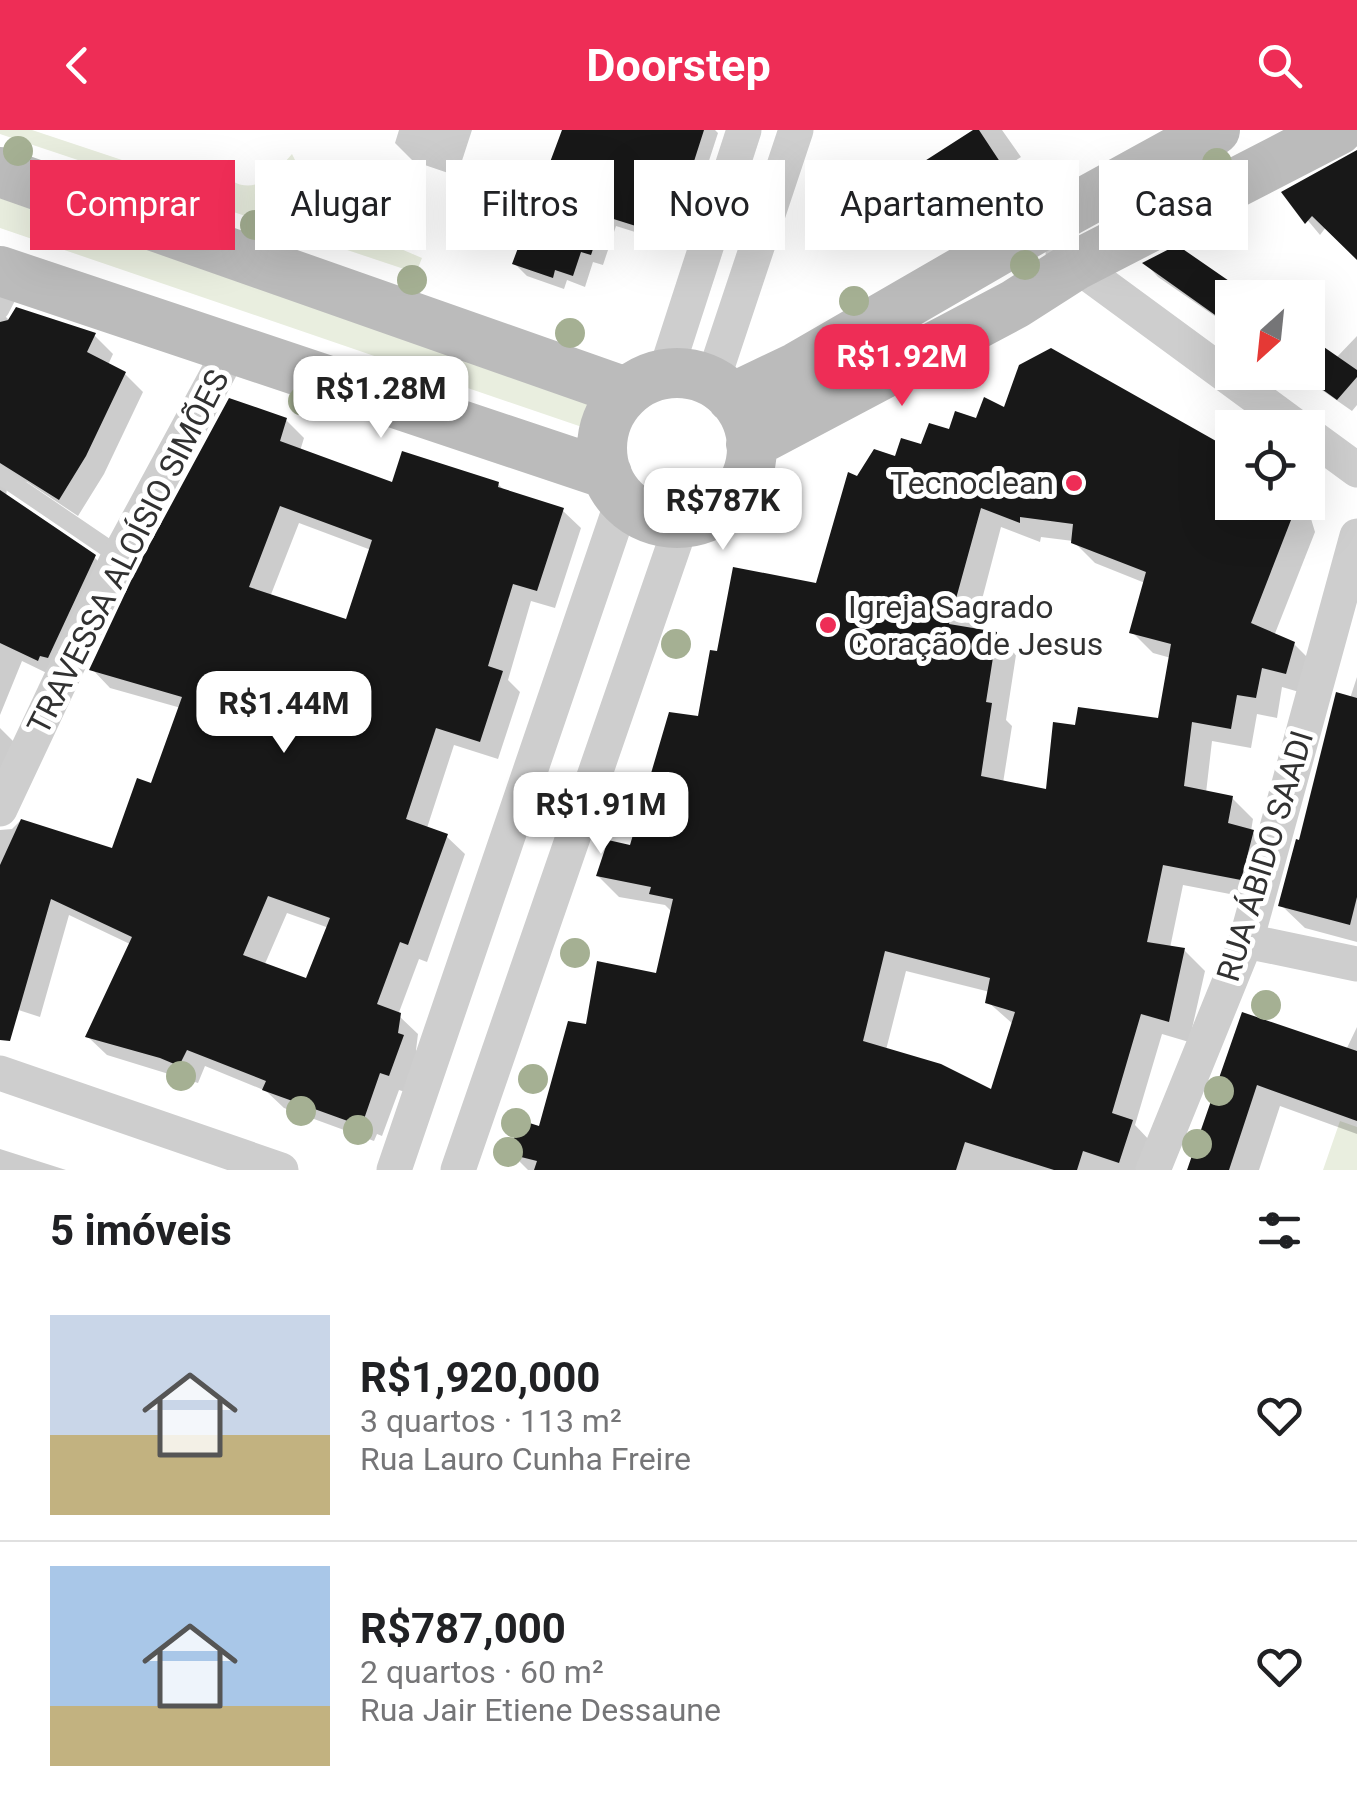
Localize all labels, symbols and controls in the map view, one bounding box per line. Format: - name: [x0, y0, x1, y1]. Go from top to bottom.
- icon: back: [50, 38, 105, 93]
- icon: search: [1252, 38, 1307, 93]
- text: Doorstep: [586, 39, 771, 92]
- chip: Comprar: [30, 160, 235, 250]
- chip: Alugar: [255, 160, 426, 250]
- chip: Filtros: [446, 160, 614, 250]
- chip: Novo: [634, 160, 785, 250]
- chip: Apartamento: [805, 160, 1079, 250]
- chip: Casa: [1099, 160, 1248, 250]
- north arrow: [1215, 280, 1325, 390]
- map controls: [1215, 280, 1325, 520]
- pin: R$1.92M: [810, 324, 994, 409]
- text: R$1.92M: [836, 337, 968, 375]
- pin: R$1.28M: [289, 356, 473, 441]
- street label: TRAVESSA ALOÍSIO SIMÕES: [19, 363, 237, 741]
- text: R$1.28M: [315, 369, 447, 407]
- button: locate: [1215, 410, 1325, 520]
- place label: Tecnoclean: [890, 464, 1054, 502]
- pin: R$787K: [642, 468, 804, 553]
- marker: Tecnoclean: [1063, 472, 1085, 494]
- text: R$787K: [666, 481, 780, 519]
- place label: Igreja Sagrado Coração de Jesus: [848, 588, 1103, 663]
- marker: Igreja Sagrado Coração de Jesus: [817, 614, 839, 636]
- pin: R$1.44M: [192, 671, 376, 756]
- text: R$1.44M: [218, 684, 350, 722]
- street label: RUA ÁBIDO SAADI: [1209, 726, 1321, 986]
- pin: R$1.91M: [509, 772, 693, 857]
- text: R$1.91M: [535, 785, 667, 823]
- icon: filters: [1252, 1203, 1307, 1258]
- text: 5 imóveis: [50, 1206, 232, 1255]
- text: R$1,920,000: [360, 1353, 600, 1402]
- icon: home: [130, 1355, 250, 1475]
- icon: heart: [1252, 1388, 1307, 1443]
- text: 3 quartos · 113 m²: [360, 1402, 622, 1440]
- text: Rua Lauro Cunha Freire: [360, 1440, 691, 1478]
- text: R$787,000: [360, 1604, 566, 1653]
- icon: home: [130, 1606, 250, 1726]
- icon: heart: [1252, 1639, 1307, 1694]
- text: 2 quartos · 60 m²: [360, 1653, 604, 1691]
- text: Rua Jair Etiene Dessaune: [360, 1691, 721, 1729]

